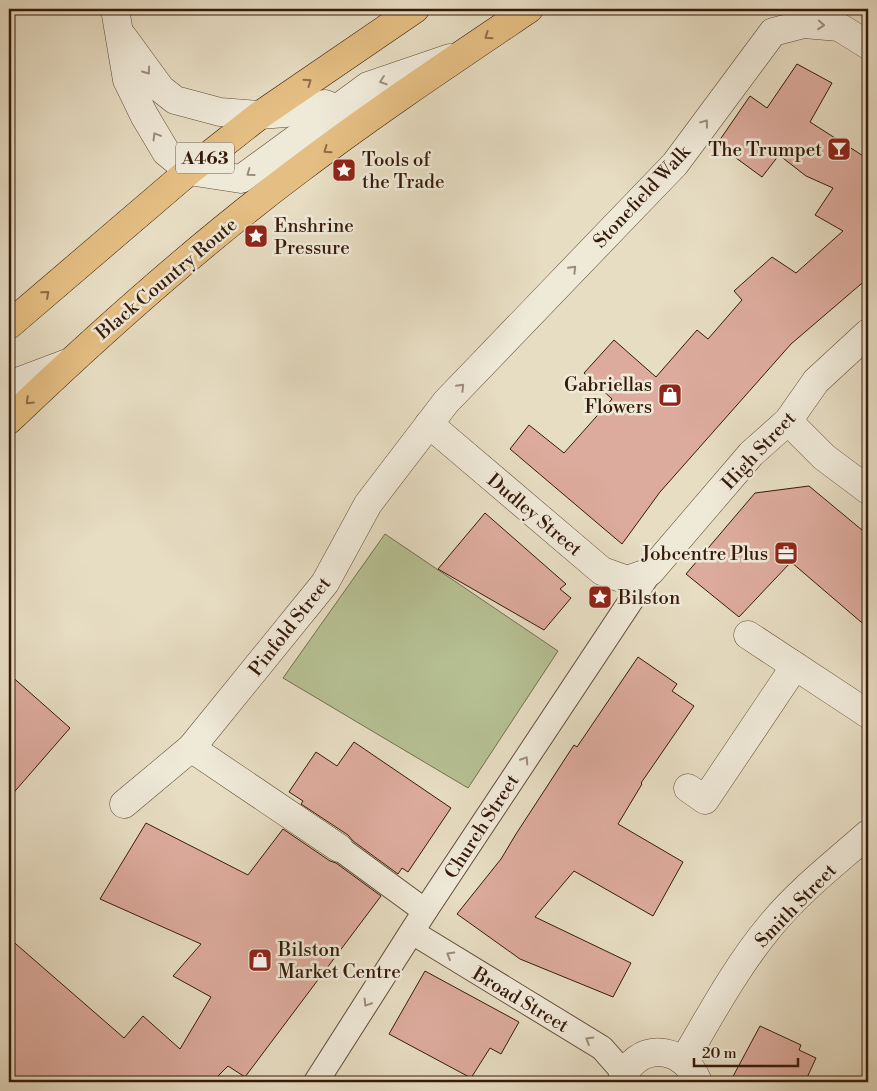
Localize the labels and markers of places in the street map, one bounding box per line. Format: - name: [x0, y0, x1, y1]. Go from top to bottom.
- bar icon: The Trumpet: [826, 136, 852, 162]
- place label: The Trumpet: [708, 138, 822, 162]
- place label: Tools of the Trade: [362, 148, 444, 194]
- place icon: Tools of the Trade: [331, 157, 357, 183]
- place label: Enshrine Pressure: [274, 214, 354, 260]
- place icon: Enshrine Pressure: [243, 223, 269, 249]
- place label: Gabriellas Flowers: [564, 373, 652, 419]
- shop icon: Gabriellas Flowers: [657, 382, 683, 408]
- office icon: Jobcentre Plus: [773, 540, 799, 566]
- place label: Jobcentre Plus: [641, 542, 768, 566]
- place icon: Bilston: [587, 584, 613, 610]
- place label: Bilston: [617, 586, 680, 610]
- place label: Bilston Market Centre: [277, 938, 401, 984]
- shop icon: Bilston Market Centre: [247, 947, 273, 973]

